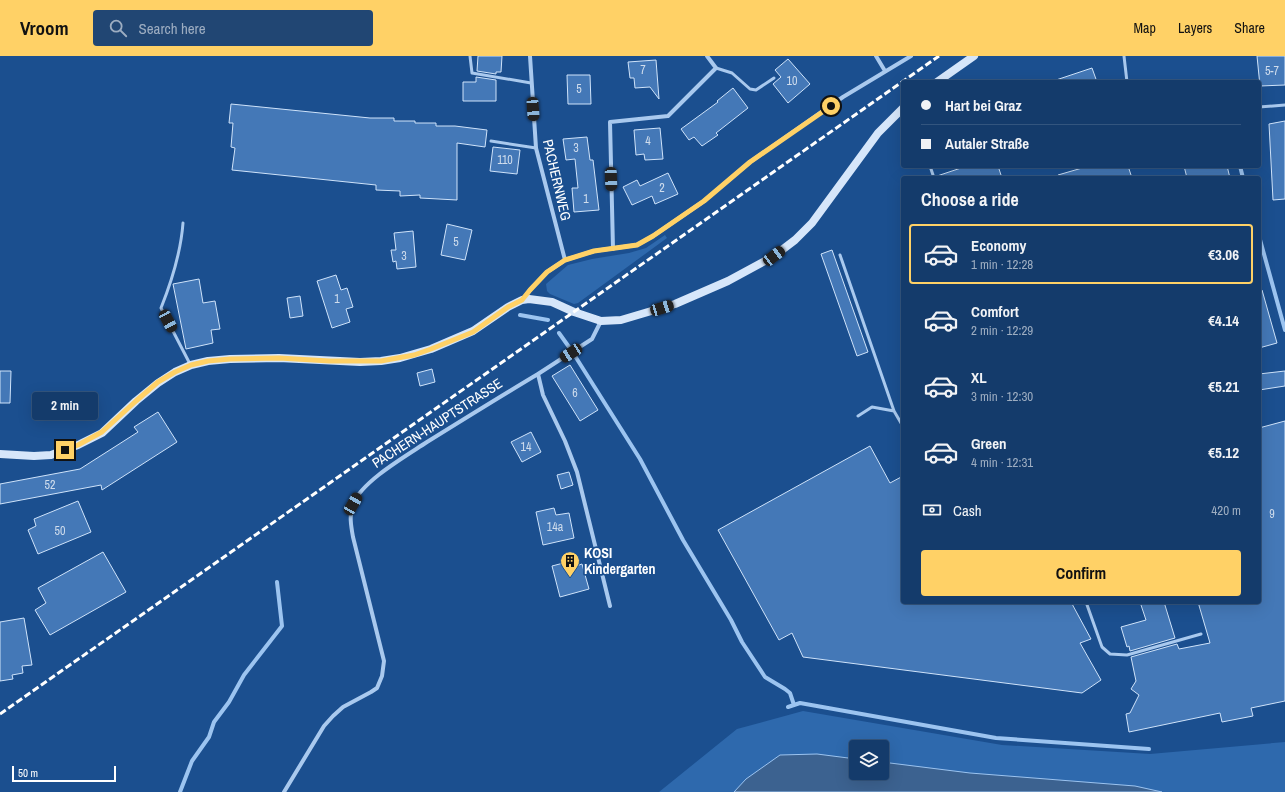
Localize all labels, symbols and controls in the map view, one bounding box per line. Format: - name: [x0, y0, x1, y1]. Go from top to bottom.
- search box: [93, 10, 373, 46]
- text: Vroom: [20, 15, 69, 41]
- icon: search: [107, 17, 129, 39]
- text: Search here: [139, 18, 206, 39]
- text: Map: [1134, 19, 1156, 37]
- text: Layers: [1178, 19, 1212, 37]
- text: Share: [1234, 19, 1265, 37]
- house number: 7: [640, 62, 646, 78]
- house number: 5-7: [1265, 63, 1280, 79]
- house number: 10: [787, 73, 797, 89]
- house number: 5: [576, 81, 582, 97]
- text: Hart bei Graz: [945, 95, 1022, 116]
- car: [526, 97, 540, 121]
- route start: [822, 97, 840, 115]
- house number: 4: [645, 133, 651, 149]
- text: Autaler Straße: [945, 133, 1029, 154]
- street label: PACHERNWEG: [539, 138, 575, 222]
- house number: 3: [573, 140, 579, 156]
- house number: 110: [497, 152, 513, 168]
- car: [605, 167, 617, 191]
- house number: 2: [659, 180, 665, 196]
- text: Choose a ride: [921, 187, 1019, 212]
- house number: 1: [583, 191, 589, 207]
- house number: 5: [453, 234, 459, 250]
- text: Economy: [971, 235, 1026, 256]
- icon: car: [923, 236, 959, 272]
- car: [761, 244, 787, 268]
- text: €3.06: [1208, 244, 1239, 265]
- house number: 3: [401, 248, 407, 264]
- text: 1 min · 12:28: [971, 256, 1033, 273]
- house number: 1: [334, 291, 340, 307]
- car: [649, 299, 675, 317]
- text: Comfort: [971, 301, 1019, 322]
- icon: car: [923, 302, 959, 338]
- car: [157, 308, 179, 334]
- text: €4.14: [1208, 310, 1239, 331]
- text: 2 min · 12:29: [971, 322, 1033, 339]
- car: [558, 341, 584, 365]
- text: XL: [971, 367, 987, 388]
- icon: car: [923, 368, 959, 404]
- street label: PACHERN-HAUPTSTRASSE: [369, 374, 505, 472]
- text: €5.21: [1208, 376, 1239, 397]
- house number: 6: [572, 385, 578, 401]
- text: 3 min · 12:30: [971, 388, 1033, 405]
- callout: 2 min: [32, 392, 98, 420]
- text: 2 min: [51, 397, 79, 414]
- text: Green: [971, 433, 1007, 454]
- icon: car: [923, 434, 959, 470]
- house number: 14: [521, 439, 532, 455]
- route end: [56, 441, 74, 459]
- text: €5.12: [1208, 442, 1239, 463]
- text: 4 min · 12:31: [971, 454, 1033, 471]
- house number: 52: [45, 477, 55, 493]
- car: [342, 491, 364, 517]
- icon: cash: [921, 499, 943, 521]
- text: Cash: [953, 500, 982, 521]
- text: 420 m: [1211, 502, 1241, 519]
- house number: 9: [1269, 506, 1275, 522]
- house number: 14a: [547, 519, 564, 535]
- house number: 50: [55, 523, 65, 539]
- place label: KOSI Kindergarten: [584, 544, 655, 578]
- building icon: KOSI Kindergarten: [559, 550, 581, 578]
- button: Confirm: [921, 550, 1241, 596]
- map controls: [849, 740, 889, 780]
- button: layers: [849, 740, 889, 780]
- scale bar: [12, 764, 116, 783]
- text: 50 m: [18, 766, 38, 780]

